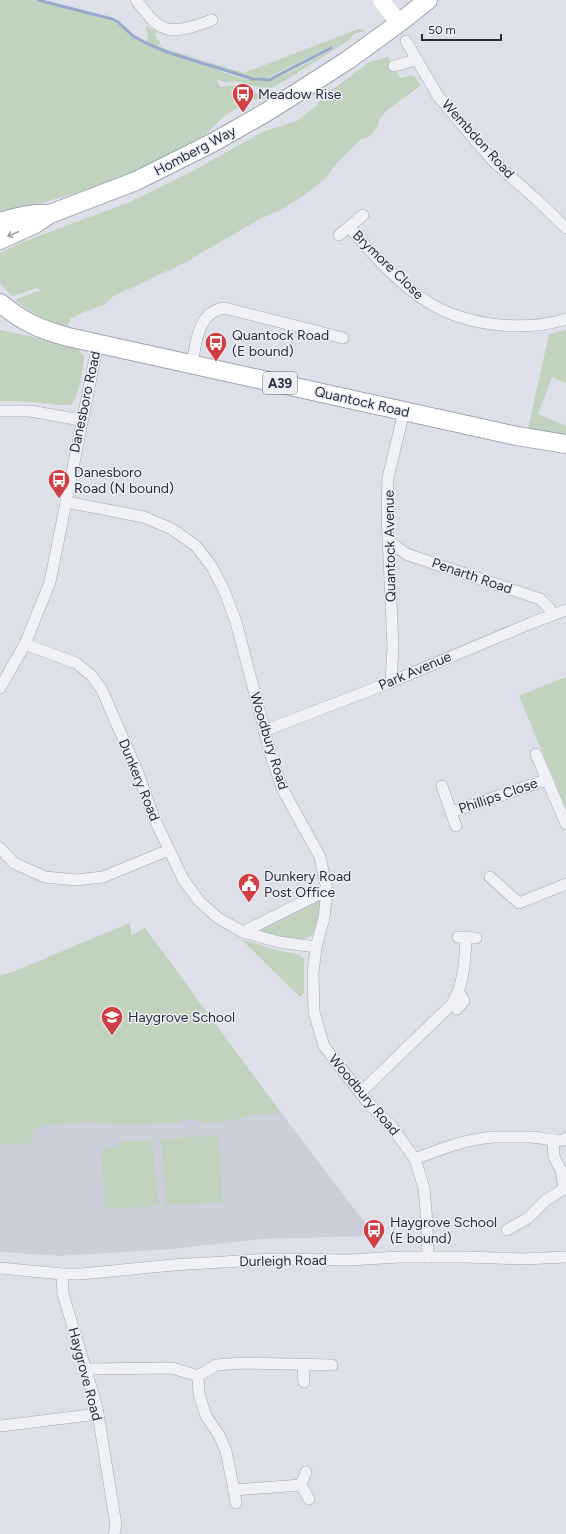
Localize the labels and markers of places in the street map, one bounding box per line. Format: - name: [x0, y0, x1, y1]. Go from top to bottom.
- bus stop icon: Meadow Rise: [230, 81, 256, 114]
- place label: Meadow Rise: [258, 86, 342, 103]
- place label: Quantock Road (E bound): [232, 327, 329, 360]
- bus stop icon: Quantock Road (E bound): [203, 330, 229, 363]
- place label: Danesboro Road (N bound): [74, 464, 174, 497]
- bus stop icon: Danesboro Road (N bound): [46, 467, 72, 500]
- place label: Dunkery Road Post Office: [264, 868, 351, 901]
- public building icon: Dunkery Road Post Office: [236, 871, 262, 904]
- school or university icon: Haygrove School: [99, 1004, 125, 1037]
- place label: Haygrove School: [128, 1009, 235, 1026]
- place label: Haygrove School (E bound): [390, 1214, 497, 1247]
- bus stop icon: Haygrove School (E bound): [361, 1217, 387, 1250]

